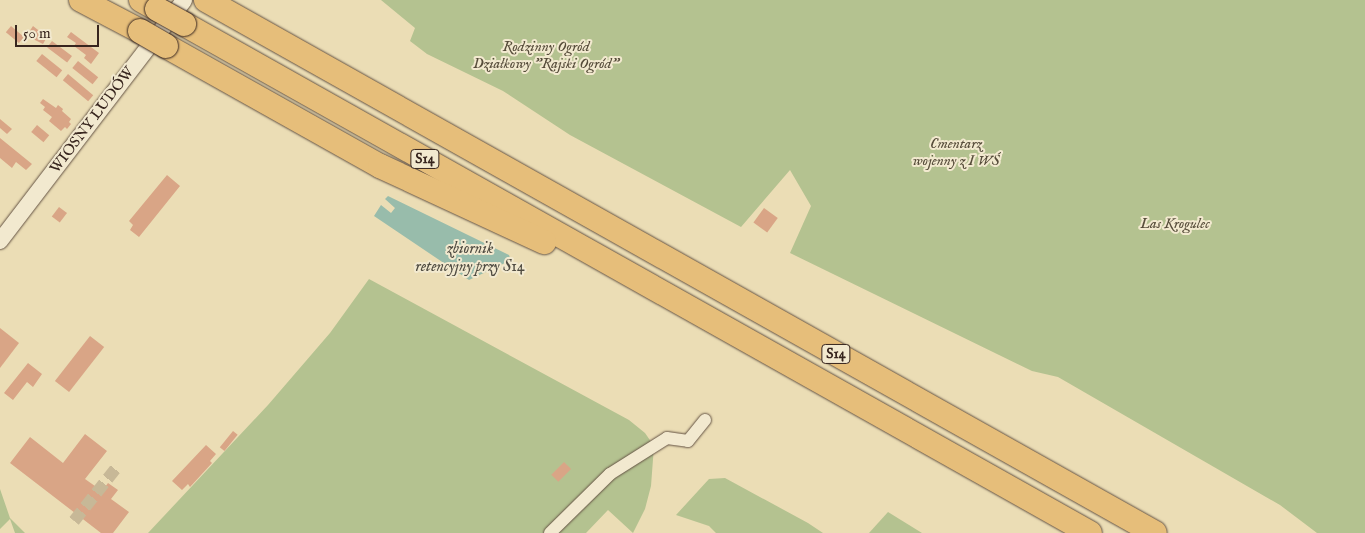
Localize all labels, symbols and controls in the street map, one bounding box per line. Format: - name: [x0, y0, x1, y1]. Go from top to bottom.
- scale bar: [18, 15, 101, 47]
- text: 50 m: [23, 24, 51, 43]
- park label: Rodzinny Ogród Działkowy "Rajski Ogród": [473, 37, 619, 72]
- street label: WIOSNY LUDÓW: [46, 63, 138, 177]
- park label: Cmentarz wojenny z I WŚ: [912, 134, 1000, 169]
- road number: S14: [410, 148, 440, 170]
- park label: Las Krogulec: [1140, 215, 1210, 233]
- water label: zbiornik retencyjny przy S14: [415, 239, 525, 277]
- road number: S14: [821, 342, 851, 366]

